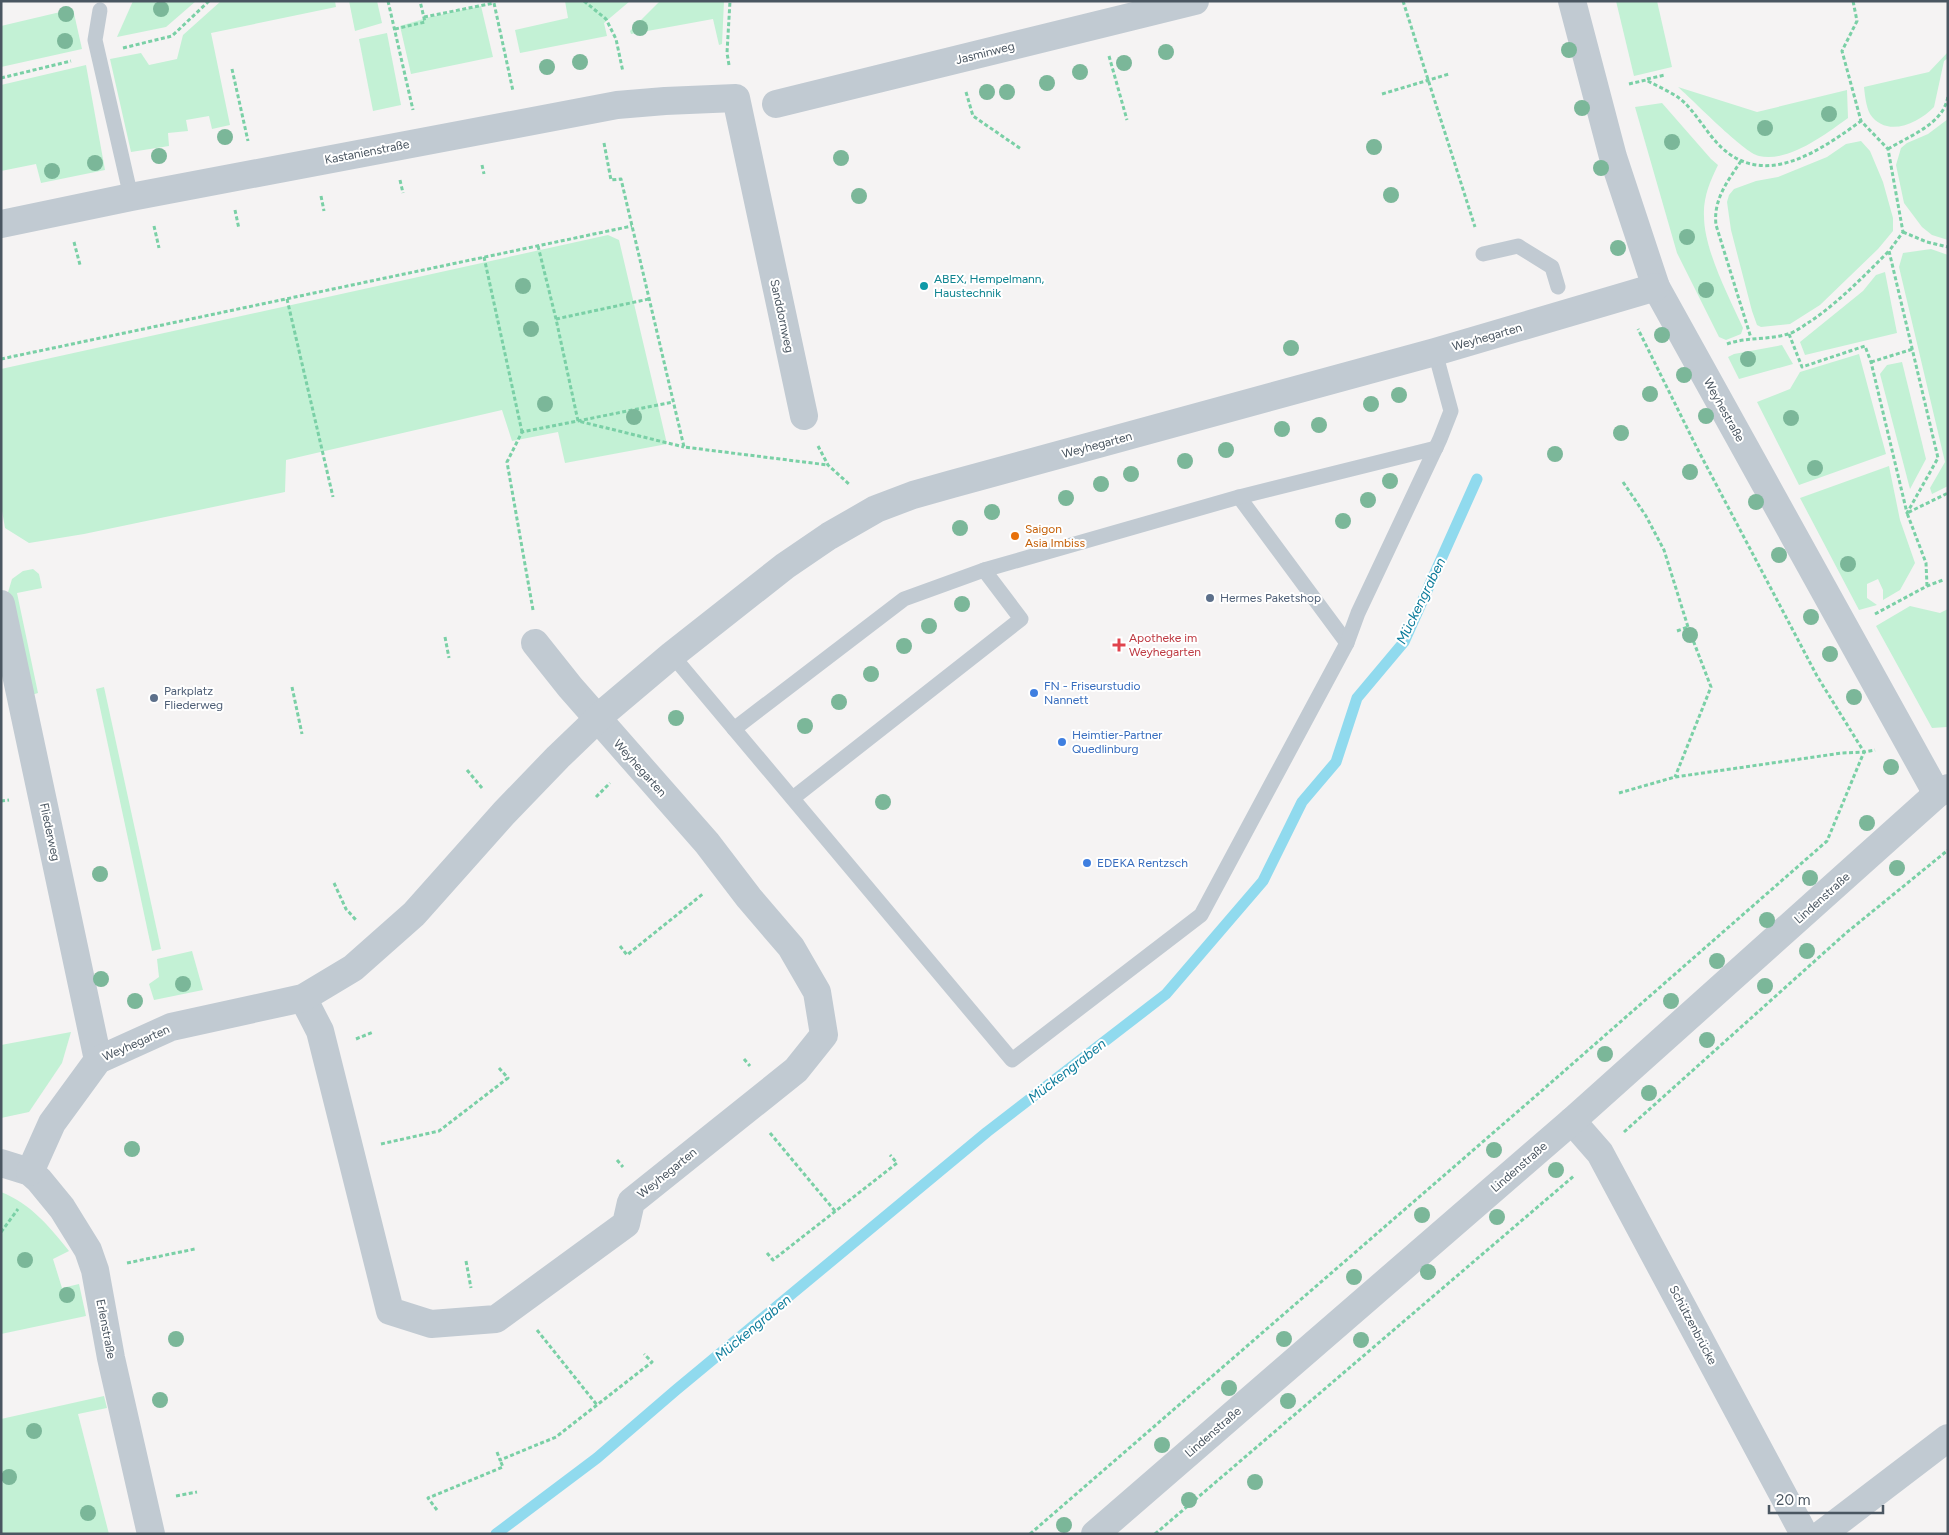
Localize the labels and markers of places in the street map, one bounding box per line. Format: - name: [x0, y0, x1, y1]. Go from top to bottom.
- place label: ABEX, Hempelmann, Haustechnik: [934, 272, 1044, 300]
- marker: ABEX, Hempelmann, Haustechnik: [918, 280, 930, 292]
- place label: Saigon Asia Imbiss: [1025, 522, 1085, 550]
- marker: Saigon Asia Imbiss: [1009, 530, 1021, 542]
- place label: Hermes Paketshop: [1220, 591, 1321, 605]
- marker: Hermes Paketshop: [1204, 592, 1216, 604]
- place label: Apotheke im Weyhegarten: [1129, 631, 1201, 659]
- marker: Apotheke im Weyhegarten: [1113, 639, 1125, 651]
- place label: FN - Friseurstudio Nannett: [1044, 679, 1141, 707]
- place label: Parkplatz Fliederweg: [164, 684, 223, 712]
- marker: FN - Friseurstudio Nannett: [1028, 687, 1040, 699]
- marker: Parkplatz Fliederweg: [148, 692, 160, 704]
- place label: Heimtier-Partner Quedlinburg: [1072, 728, 1162, 756]
- marker: Heimtier-Partner Quedlinburg: [1056, 736, 1068, 748]
- place label: EDEKA Rentzsch: [1097, 856, 1188, 870]
- marker: EDEKA Rentzsch: [1081, 857, 1093, 869]

